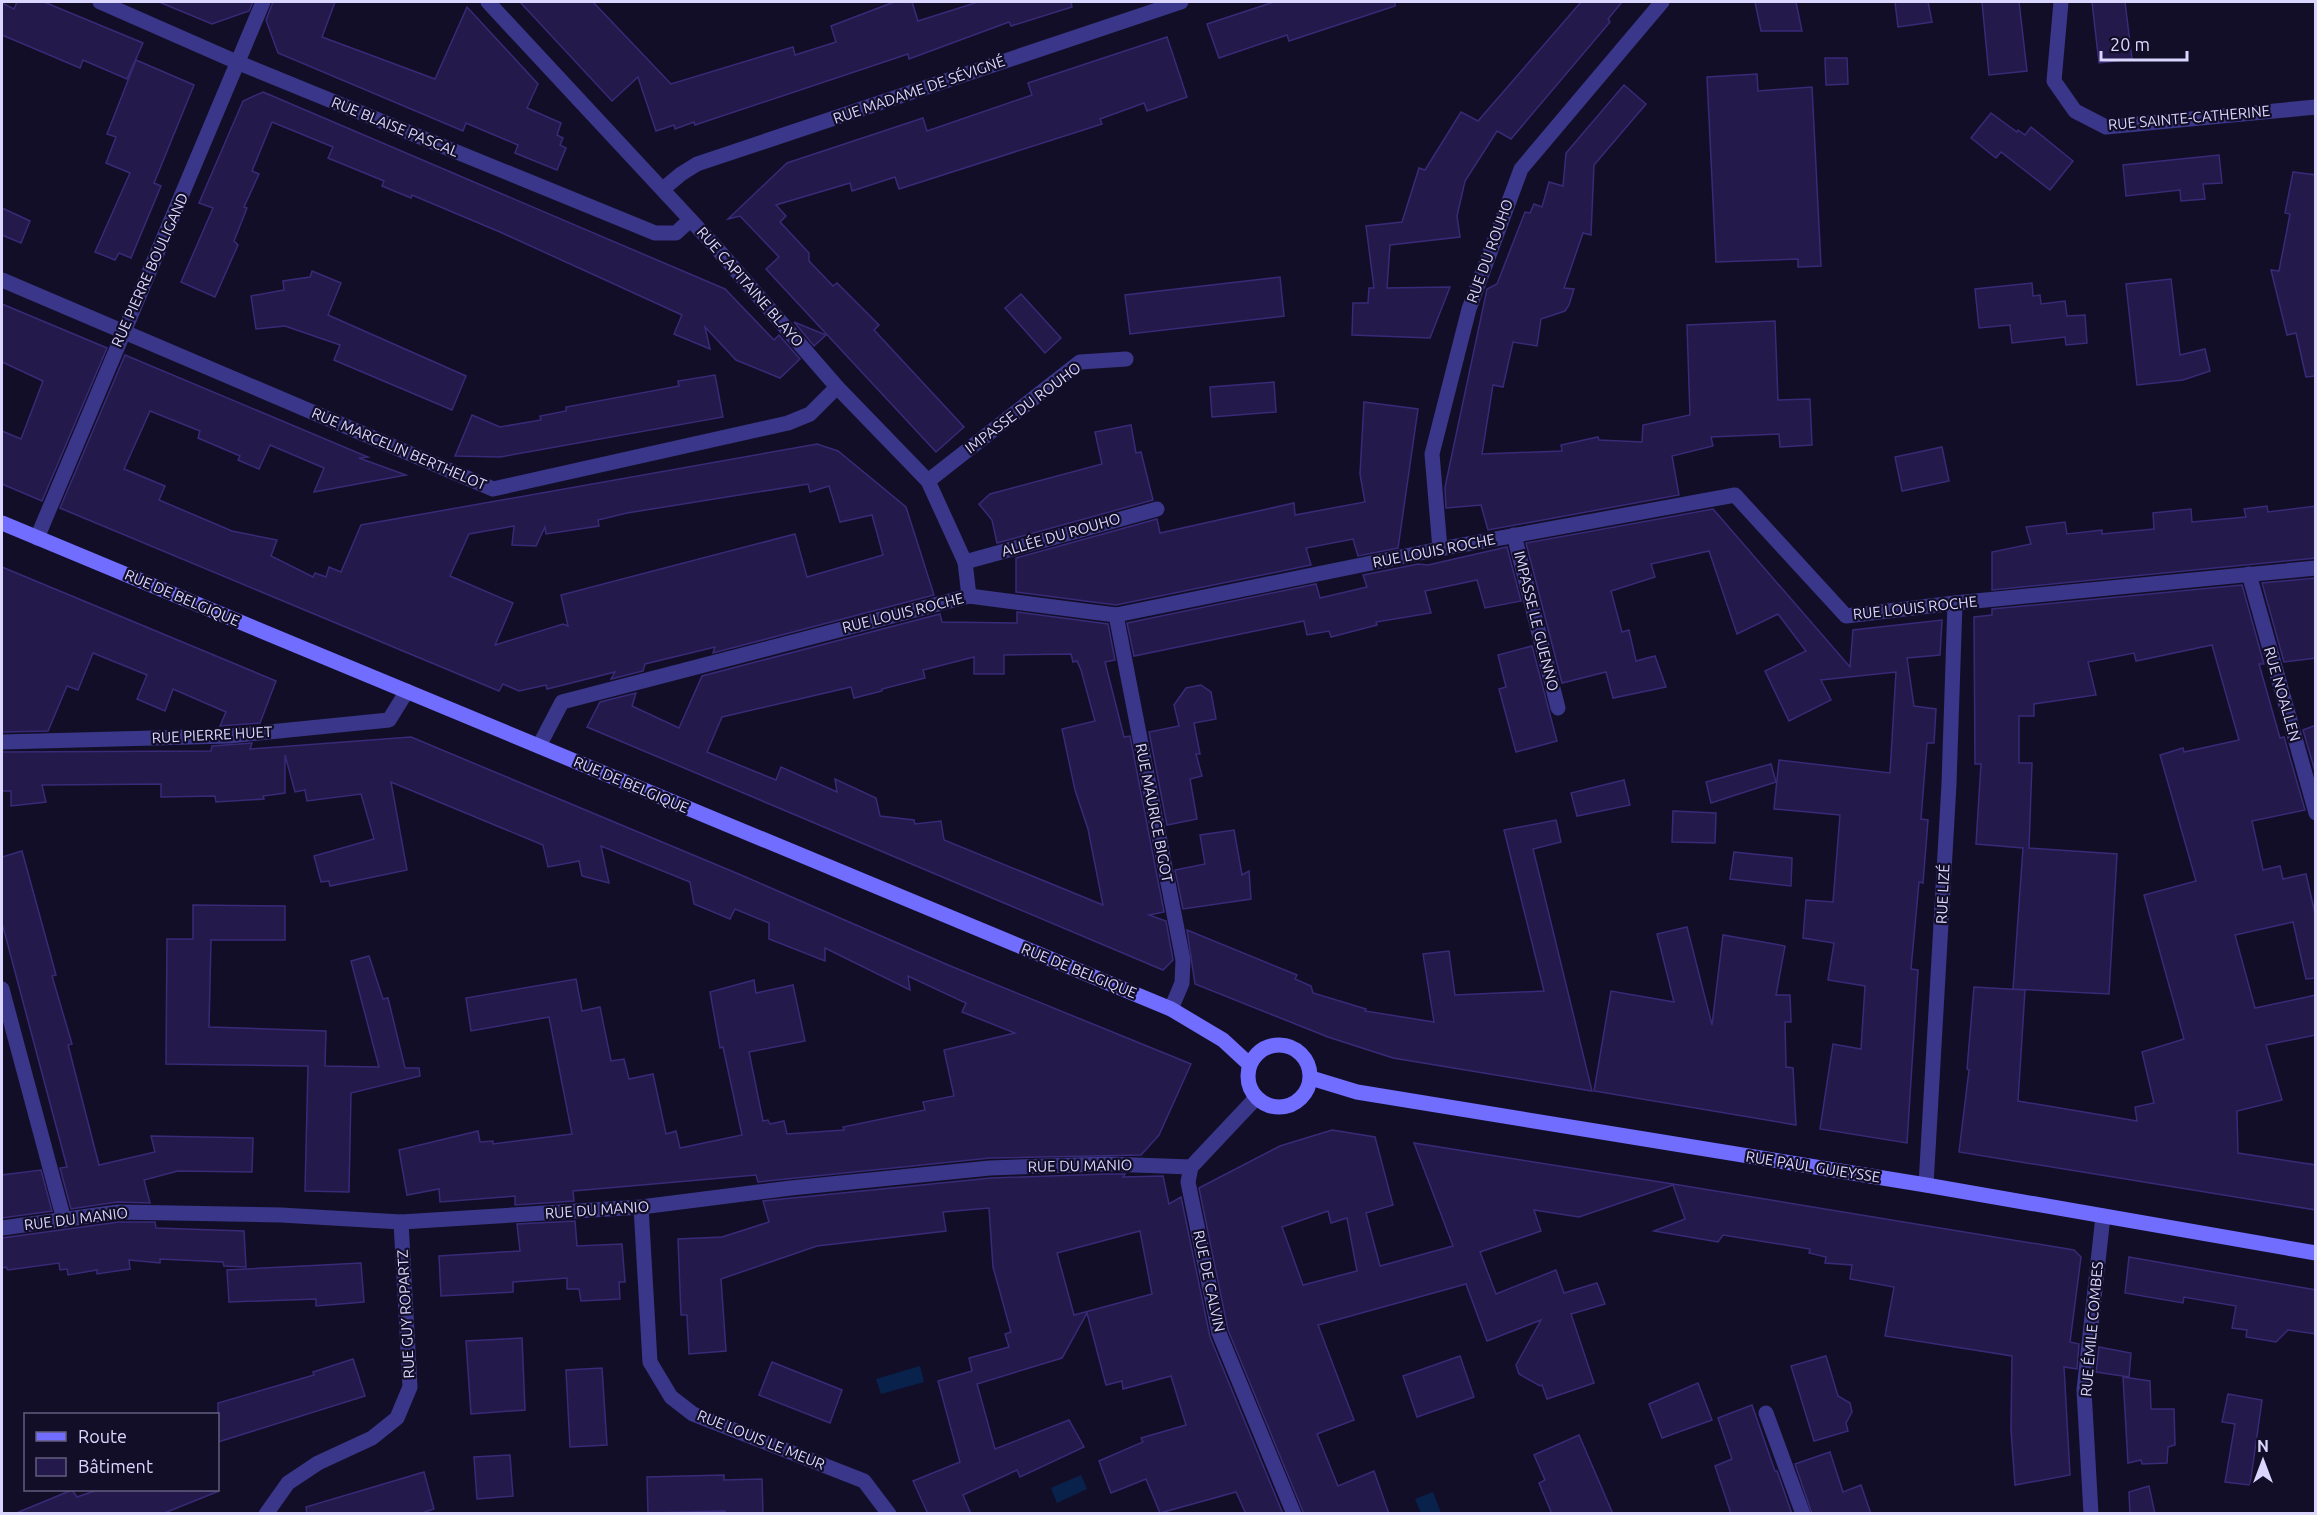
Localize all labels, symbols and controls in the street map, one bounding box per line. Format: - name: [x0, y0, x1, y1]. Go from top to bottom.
- scale bar: [2101, 24, 2186, 62]
- text: 20 m: [2110, 34, 2150, 54]
- street label: RUE MADAME DE SÉVIGNÉ: [831, 52, 1007, 127]
- street label: RUE BLAISE PASCAL: [329, 93, 461, 160]
- street label: RUE SAINTE-CATHERINE: [2107, 102, 2271, 133]
- street label: RUE PIERRE BOULIGAND: [108, 190, 191, 350]
- street label: RUE DU ROUHO: [1463, 197, 1516, 305]
- street label: RUE CAPITAINE BLAYO: [694, 223, 807, 350]
- street label: IMPASSE DU ROUHO: [962, 359, 1084, 457]
- street label: RUE MARCELIN BERTHELOT: [309, 404, 490, 493]
- street label: ALLÉE DU ROUHO: [999, 509, 1122, 560]
- street label: RUE LOUIS ROCHE: [1371, 530, 1497, 571]
- street label: IMPASSE LE GUENNO: [1511, 549, 1562, 693]
- street label: RUE DE BELGIQUE: [122, 566, 242, 629]
- street label: RUE LOUIS ROCHE: [840, 589, 965, 636]
- street label: RUE LOUIS ROCHE: [1852, 593, 1978, 622]
- street label: RUE NOALLEN: [2261, 645, 2304, 743]
- street label: RUE PIERRE HUET: [151, 723, 273, 746]
- street label: RUE MAURICE BIGOT: [1133, 742, 1176, 885]
- street label: RUE DE BELGIQUE: [571, 753, 691, 816]
- street label: RUE LIZÉ: [1932, 864, 1953, 924]
- street label: RUE DE BELGIQUE: [1019, 940, 1139, 1001]
- street label: RUE PAUL GUIEYSSE: [1745, 1147, 1882, 1186]
- street label: RUE DU MANIO: [1028, 1156, 1132, 1175]
- street label: RUE DU MANIO: [544, 1197, 650, 1222]
- street label: RUE DU MANIO: [23, 1204, 129, 1233]
- street label: RUE DE CALVIN: [1190, 1228, 1229, 1333]
- street label: RUE GUY ROPARTZ: [394, 1249, 417, 1379]
- street label: RUE ÉMILE COMBES: [2077, 1260, 2106, 1397]
- street label: RUE LOUIS LE MEUR: [695, 1406, 827, 1473]
- legend: [24, 1413, 219, 1491]
- text: Route: [78, 1426, 127, 1446]
- north arrow: [2233, 1431, 2293, 1491]
- text: N: [2257, 1437, 2269, 1455]
- text: Bâtiment: [78, 1456, 153, 1476]

